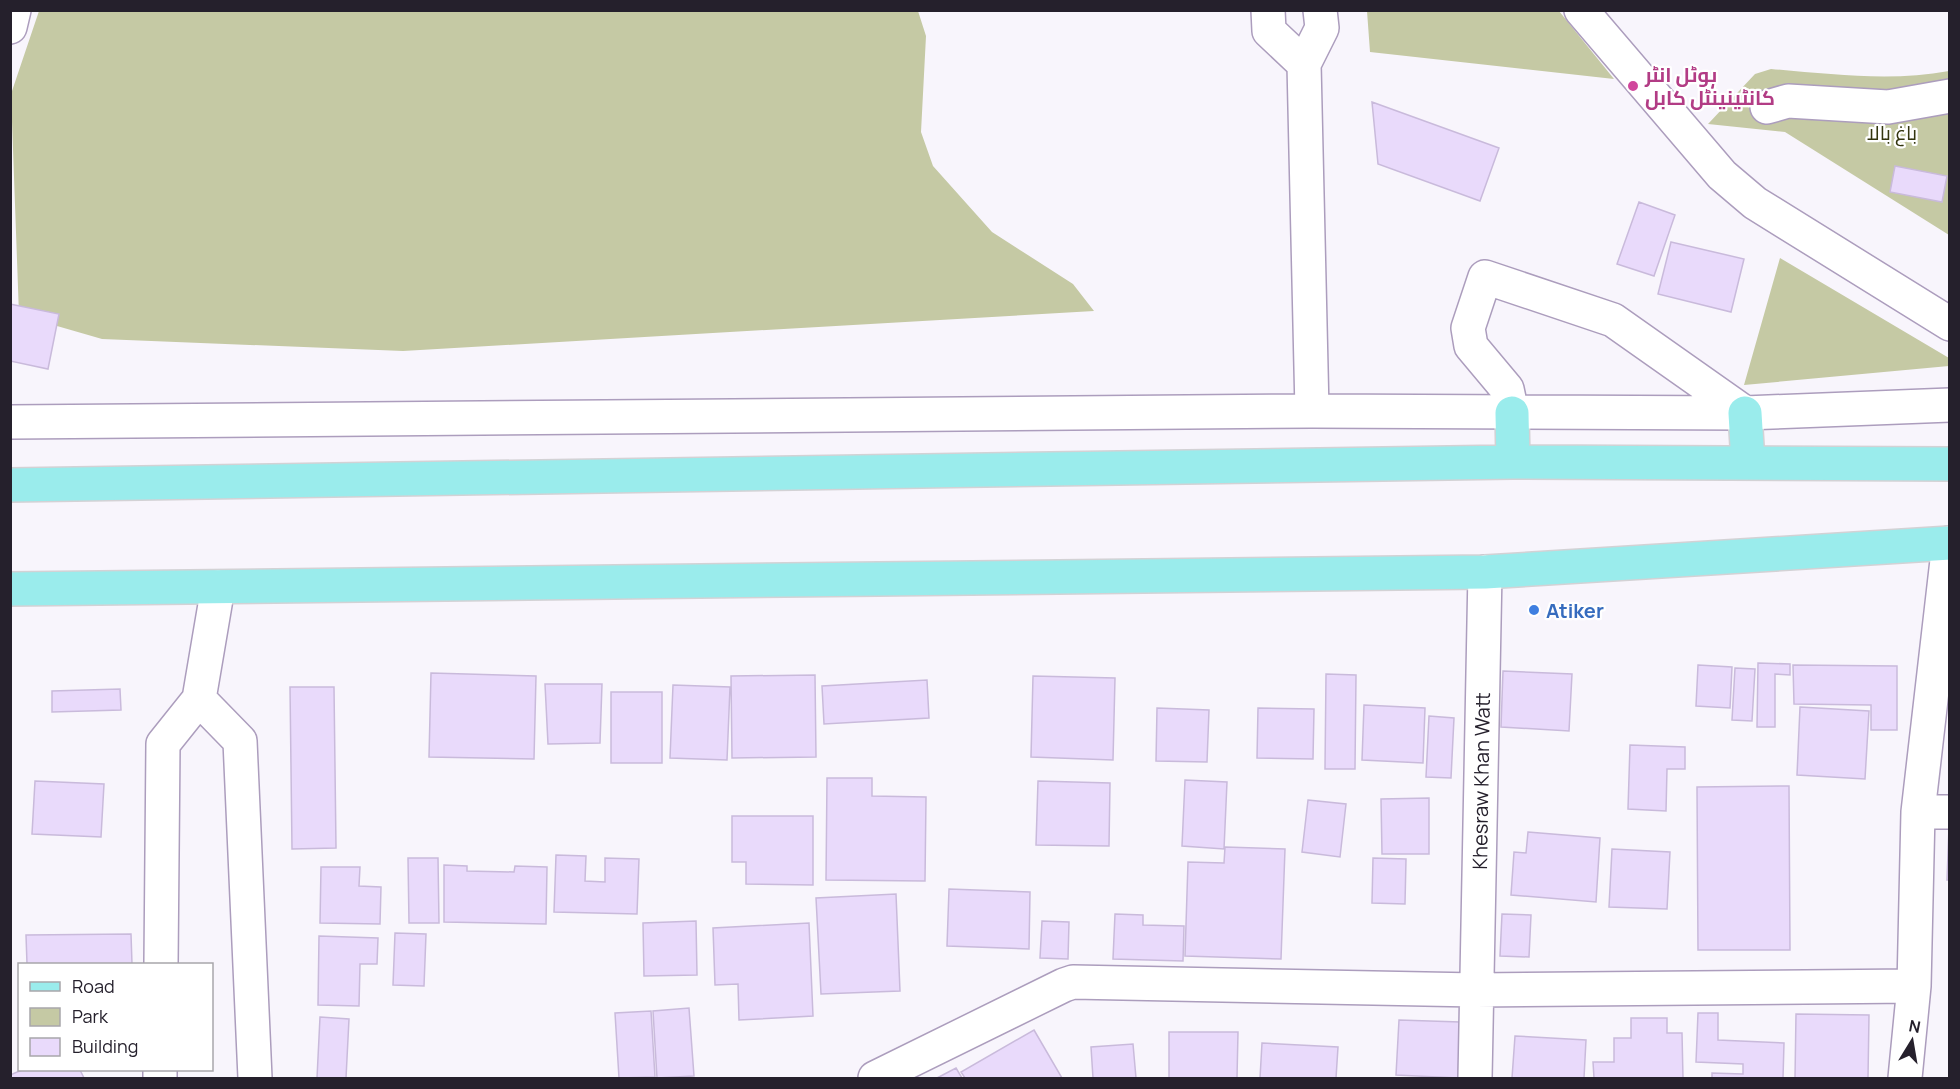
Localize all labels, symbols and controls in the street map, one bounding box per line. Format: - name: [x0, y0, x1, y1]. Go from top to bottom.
- place label: ہوٹل انٹر کانٹینینٹل کابل: [1644, 61, 1775, 111]
- marker: ہوٹل انٹر کانٹینینٹل کابل: [1626, 79, 1640, 93]
- park label: باغ بالا: [1867, 119, 1917, 147]
- place label: Atiker: [1546, 597, 1604, 624]
- marker: Atiker: [1527, 603, 1541, 617]
- street label: Khesraw Khan Watt: [1466, 692, 1496, 870]
- legend: [18, 963, 213, 1071]
- text: Road: [72, 974, 115, 998]
- text: Park: [72, 1004, 109, 1028]
- north arrow: [1882, 1011, 1942, 1071]
- text: N: [1907, 1014, 1923, 1038]
- text: Building: [72, 1034, 138, 1058]

